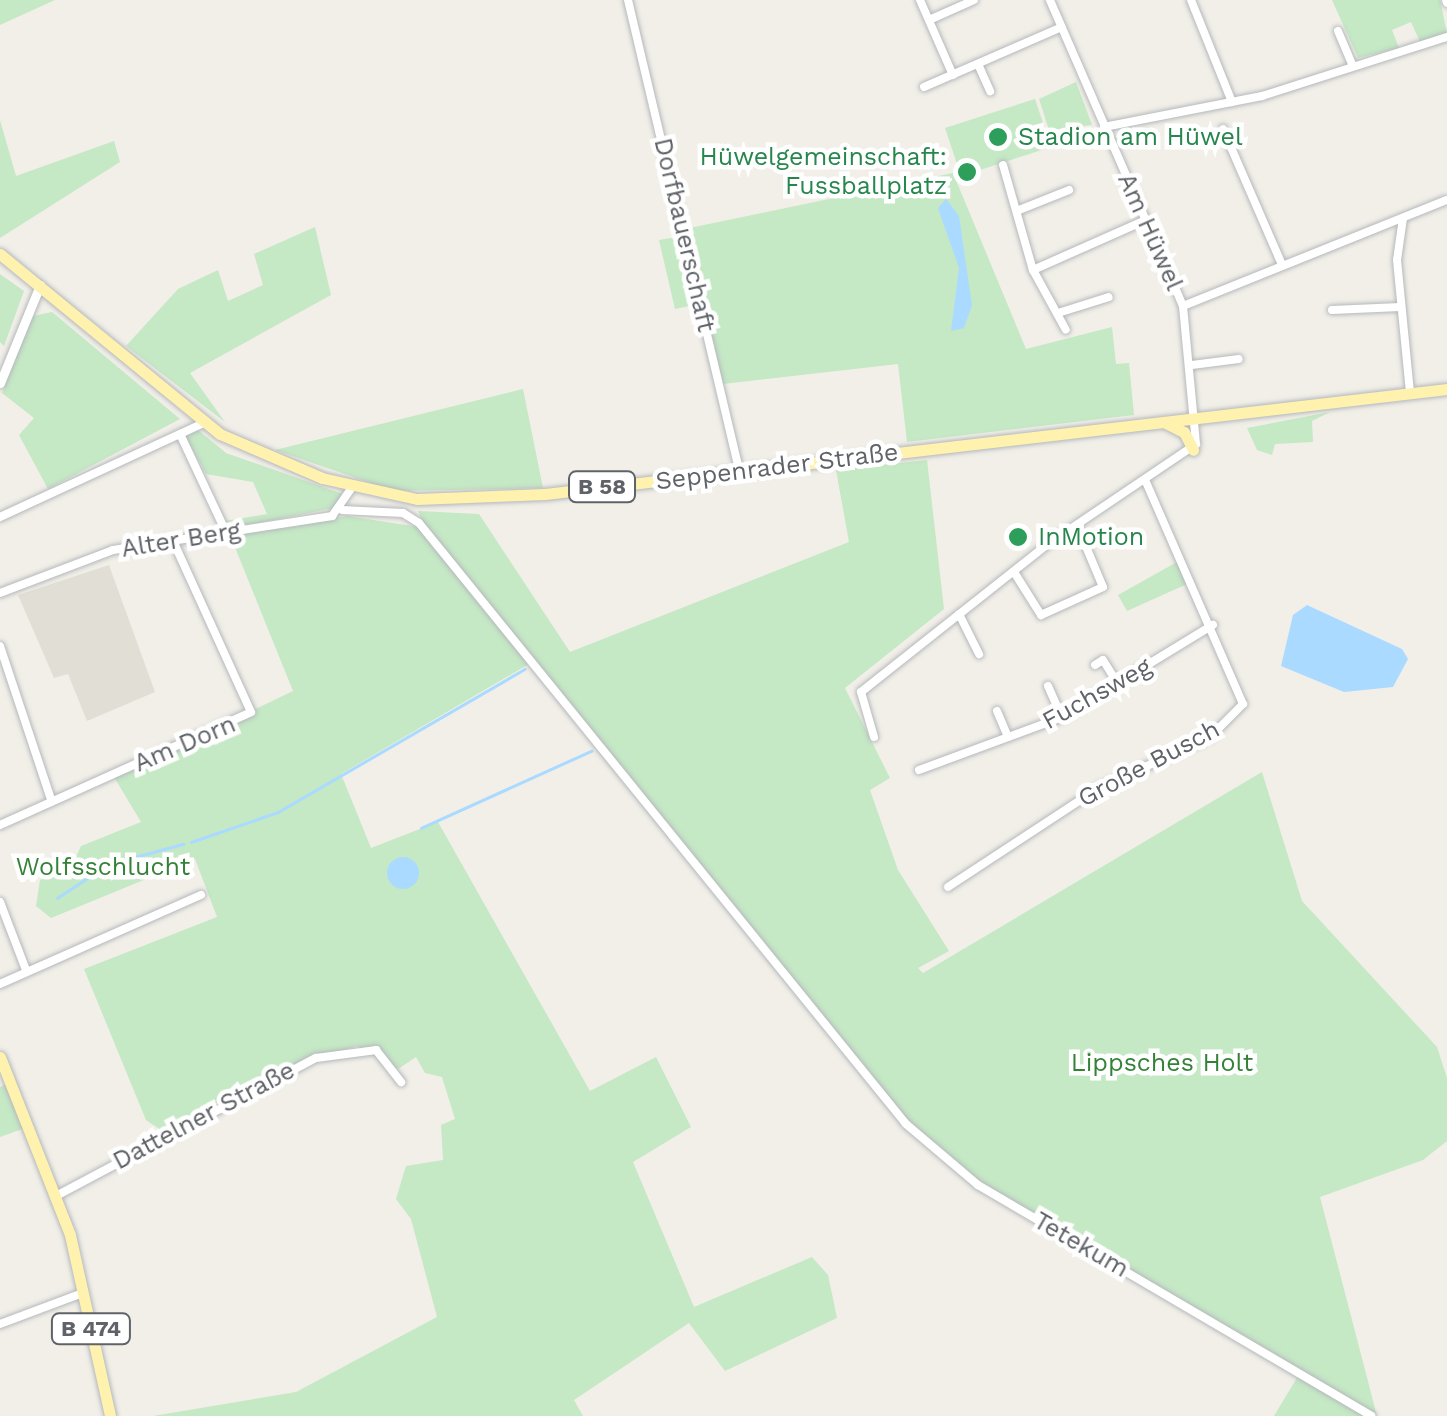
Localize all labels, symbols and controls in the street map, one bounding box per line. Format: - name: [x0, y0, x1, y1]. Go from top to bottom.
- place label: Stadion am Hüwel: [1018, 122, 1243, 152]
- marker: Stadion am Hüwel: [987, 126, 1009, 148]
- street label: Dorfbauerschaft: [647, 135, 721, 335]
- place label: Hüwelgemeinschaft: Fussballplatz: [700, 143, 947, 202]
- marker: Hüwelgemeinschaft: Fussballplatz: [956, 161, 978, 183]
- street label: Am Hüwel: [1111, 169, 1189, 295]
- street label: Seppenrader Straße: [654, 437, 900, 497]
- road number: B 58: [567, 470, 637, 504]
- street label: Alter Berg: [119, 516, 243, 564]
- place label: InMotion: [1038, 522, 1144, 552]
- marker: InMotion: [1007, 526, 1029, 548]
- street label: Fuchsweg: [1037, 652, 1157, 736]
- street label: Am Dorn: [130, 709, 240, 779]
- street label: Große Busch: [1073, 714, 1225, 814]
- park label: Wolfsschlucht: [16, 852, 190, 882]
- park label: Lippsches Holt: [1071, 1048, 1253, 1078]
- street label: Dattelner Straße: [108, 1055, 300, 1177]
- street label: Tetekum: [1028, 1206, 1134, 1284]
- road number: B 474: [48, 1312, 134, 1346]

